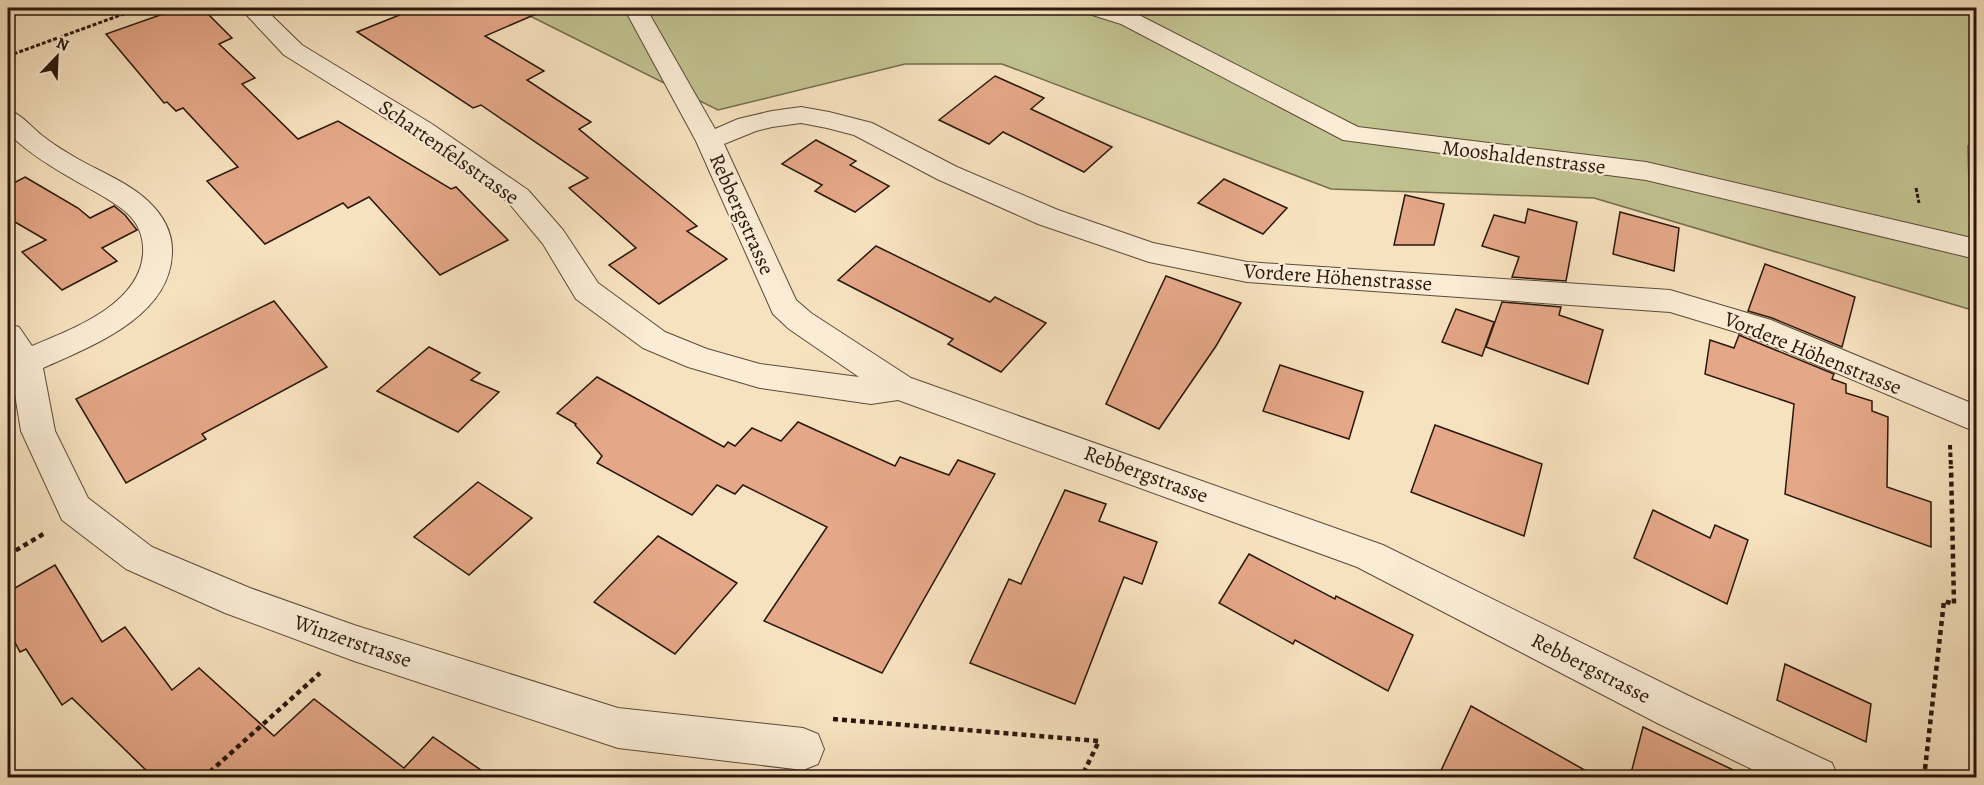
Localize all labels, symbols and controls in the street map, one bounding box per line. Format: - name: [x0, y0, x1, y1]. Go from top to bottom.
- north arrow: [27, 27, 87, 87]
- text: N: [53, 32, 72, 57]
- street label: Schartenfelsstrasse: [373, 93, 525, 211]
- street label: Mooshaldenstrasse: [1441, 133, 1607, 181]
- street label: Rebbergstrasse: [703, 149, 781, 279]
- street label: Vordere Höhenstrasse: [1242, 256, 1433, 298]
- street label: Vordere Höhenstrasse: [1719, 304, 1906, 401]
- street label: Rebbergstrasse: [1080, 439, 1212, 509]
- street label: Winzerstrasse: [290, 607, 416, 674]
- street label: Rebbergstrasse: [1527, 626, 1655, 710]

